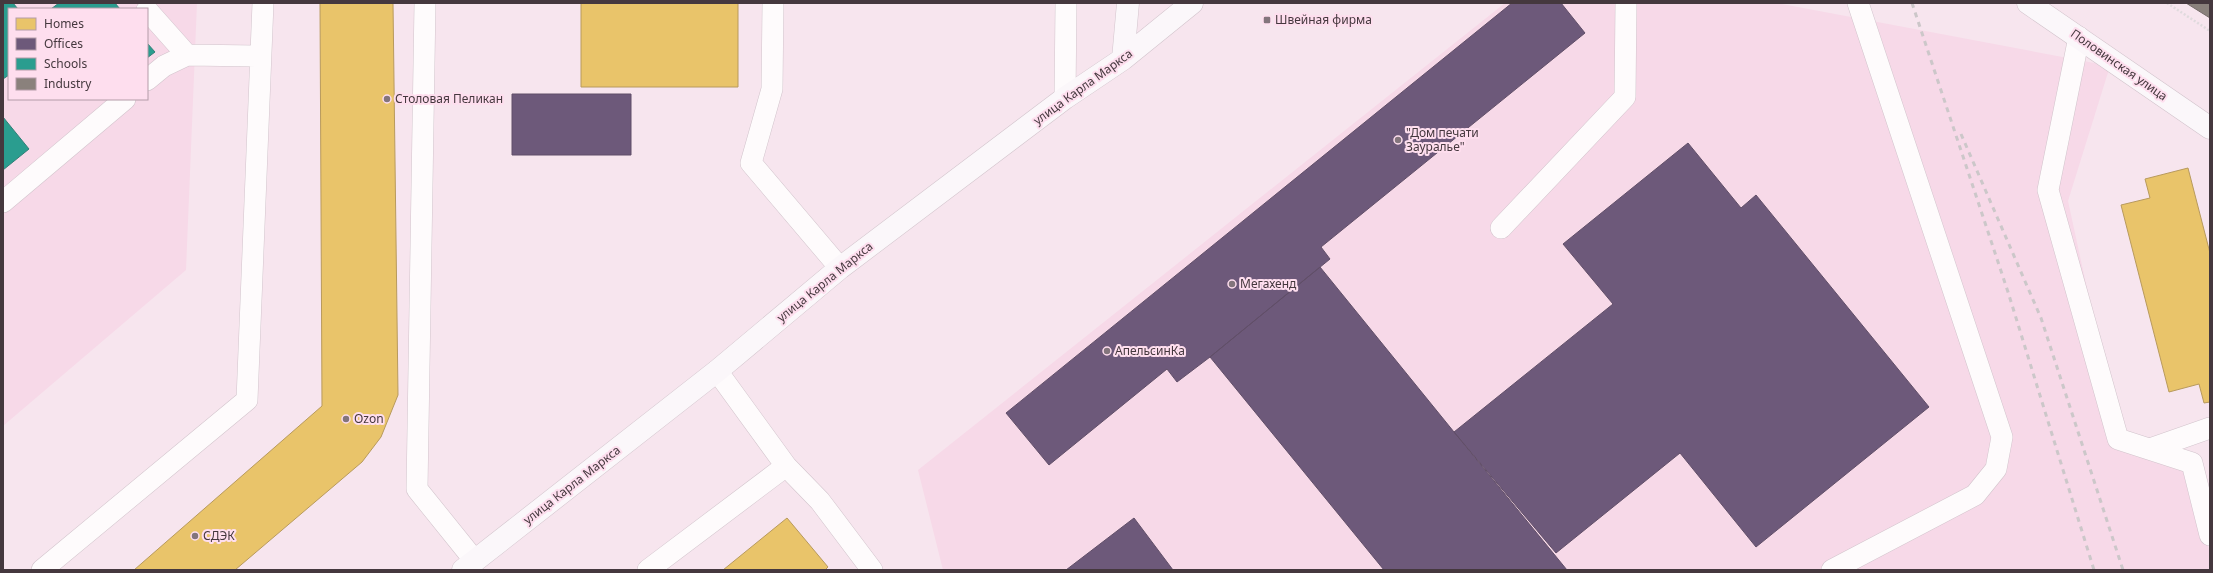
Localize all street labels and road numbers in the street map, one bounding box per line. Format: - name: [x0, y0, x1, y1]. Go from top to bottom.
- street label: Половинская улица: [2068, 25, 2171, 104]
- street label: улица Карла Маркса: [1030, 45, 1136, 128]
- street label: улица Карла Маркса: [773, 238, 876, 326]
- street label: улица Карла Маркса: [520, 441, 624, 528]

